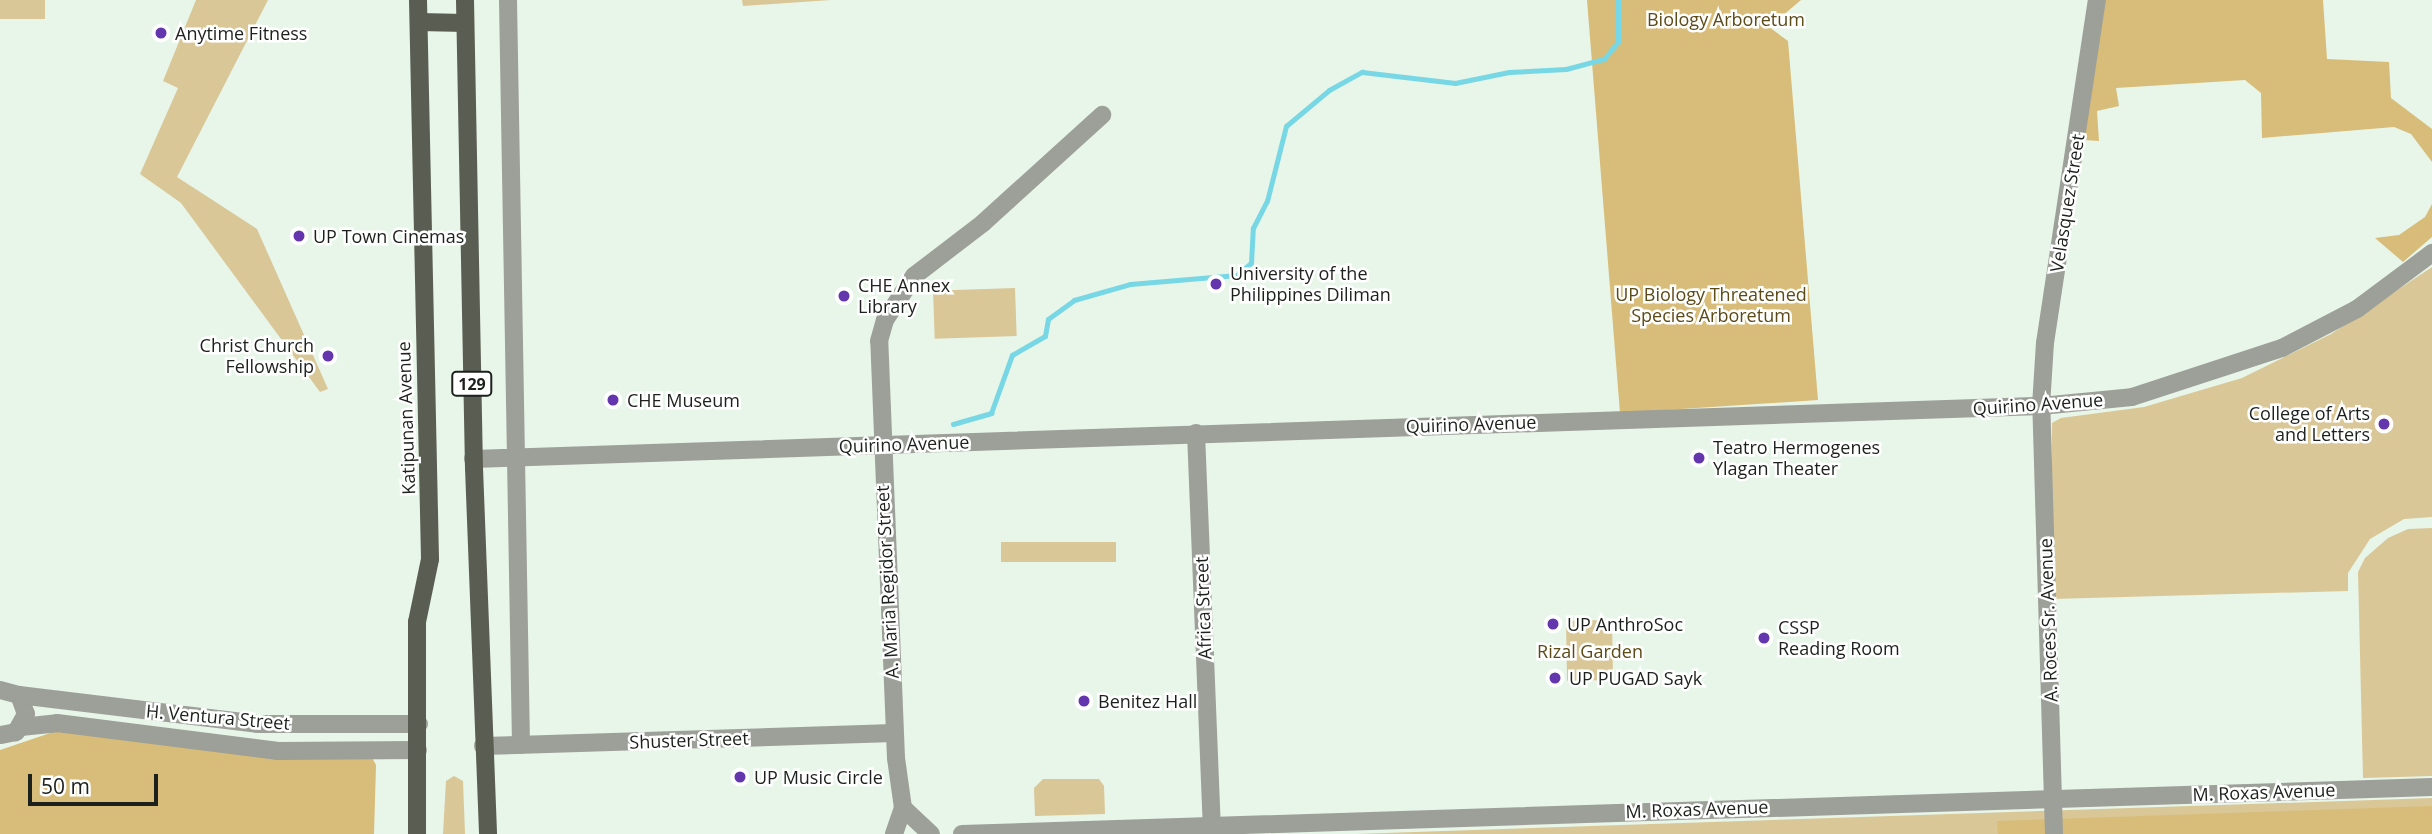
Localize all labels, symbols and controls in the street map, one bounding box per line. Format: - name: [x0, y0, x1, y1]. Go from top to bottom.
- park label: Biology Arboretum: [1647, 8, 1805, 30]
- place label: Anytime Fitness: [175, 22, 307, 44]
- marker: Anytime Fitness: [153, 25, 169, 41]
- street label: Velasquez Street: [2045, 132, 2089, 274]
- place label: UP Town Cinemas: [313, 225, 464, 247]
- marker: UP Town Cinemas: [291, 228, 307, 244]
- place label: University of the Philippines Diliman: [1230, 263, 1391, 306]
- place label: CHE Annex Library: [858, 275, 950, 318]
- marker: University of the Philippines Diliman: [1208, 276, 1224, 292]
- park label: UP Biology Threatened Species Arboretum: [1615, 284, 1807, 326]
- marker: CHE Annex Library: [836, 288, 852, 304]
- place label: Christ Church Fellowship: [200, 335, 314, 378]
- street label: Katipunan Avenue: [393, 341, 419, 495]
- marker: Christ Church Fellowship: [320, 348, 336, 364]
- road number: 129: [451, 372, 493, 396]
- place label: CHE Museum: [627, 389, 740, 411]
- street label: Quirino Avenue: [1972, 389, 2104, 419]
- marker: CHE Museum: [605, 392, 621, 408]
- place label: College of Arts and Letters: [2249, 403, 2370, 446]
- street label: Quirino Avenue: [1405, 411, 1537, 437]
- marker: College of Arts and Letters: [2376, 416, 2392, 432]
- street label: Quirino Avenue: [838, 431, 970, 457]
- place label: Teatro Hermogenes Ylagan Theater: [1713, 437, 1880, 480]
- marker: Teatro Hermogenes Ylagan Theater: [1691, 450, 1707, 466]
- street label: A. Maria Regidor Street: [871, 485, 903, 679]
- street label: A. Roces Sr. Avenue: [2034, 538, 2062, 702]
- street label: Africa Street: [1190, 556, 1216, 660]
- place label: UP AnthroSoc: [1567, 613, 1683, 635]
- marker: UP AnthroSoc: [1545, 616, 1561, 632]
- place label: CSSP Reading Room: [1778, 617, 1900, 660]
- marker: CSSP Reading Room: [1756, 630, 1772, 646]
- park label: Rizal Garden: [1537, 640, 1643, 662]
- place label: UP PUGAD Sayk: [1569, 667, 1702, 689]
- marker: UP PUGAD Sayk: [1547, 670, 1563, 686]
- place label: Benitez Hall: [1098, 690, 1197, 712]
- marker: Benitez Hall: [1076, 693, 1092, 709]
- street label: H. Ventura Street: [145, 700, 291, 734]
- street label: Shuster Street: [629, 727, 749, 753]
- scale bar: [32, 760, 161, 804]
- place label: UP Music Circle: [754, 766, 883, 788]
- marker: UP Music Circle: [732, 769, 748, 785]
- text: 50 m: [41, 772, 90, 800]
- street label: M. Roxas Avenue: [2192, 779, 2336, 805]
- street label: M. Roxas Avenue: [1625, 796, 1769, 822]

